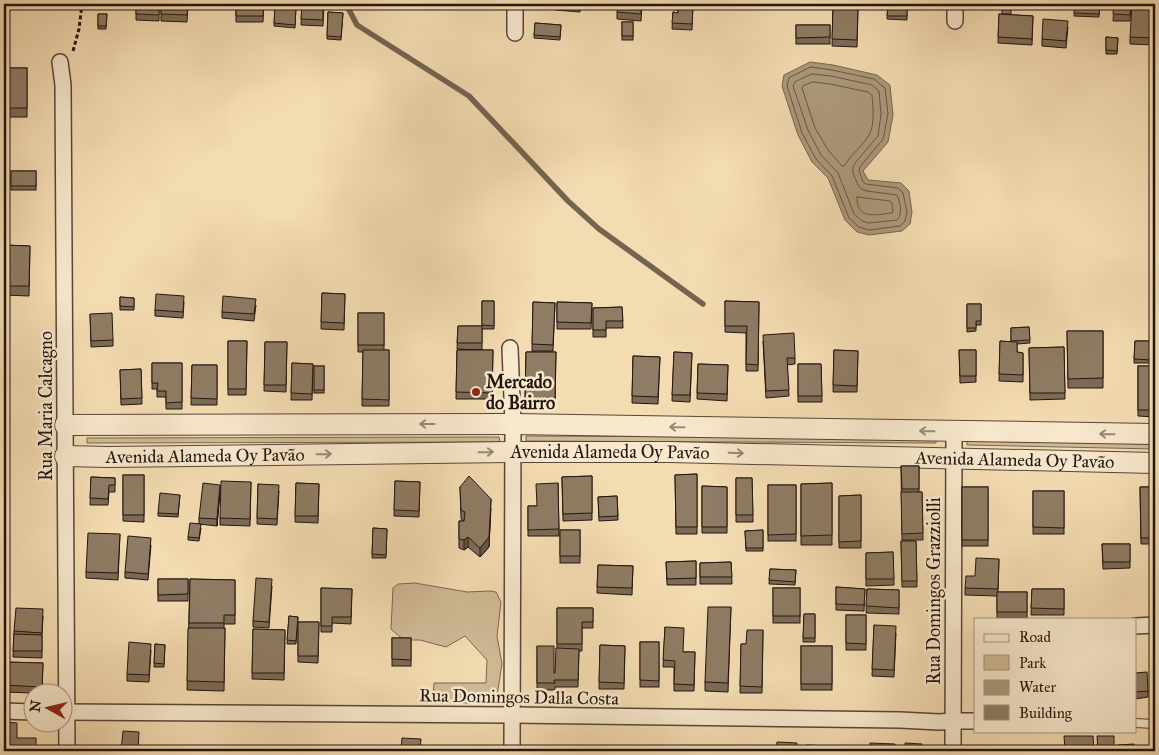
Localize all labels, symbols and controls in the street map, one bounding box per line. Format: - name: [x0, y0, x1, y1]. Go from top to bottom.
- street label: Rua Maria Calcagno: [35, 331, 58, 481]
- place label: Mercado do Bairro: [486, 371, 555, 414]
- marker: Mercado do Bairro: [470, 386, 482, 398]
- one-way arrow: [419, 419, 435, 429]
- one-way arrow: [669, 422, 685, 431]
- one-way arrow: [919, 426, 935, 435]
- one-way arrow: [1099, 429, 1115, 438]
- street label: Avenida Alameda Oy Pavão: [509, 441, 710, 464]
- street label: Avenida Alameda Oy Pavão: [104, 444, 305, 468]
- one-way arrow: [478, 447, 494, 457]
- street label: Avenida Alameda Oy Pavão: [914, 447, 1115, 473]
- one-way arrow: [728, 448, 744, 458]
- one-way arrow: [315, 449, 331, 459]
- street label: Rua Domingos Grazziolli: [923, 497, 946, 685]
- legend: [974, 618, 1136, 732]
- text: Road: [1019, 628, 1051, 646]
- text: Park: [1019, 654, 1046, 672]
- text: Water: [1019, 678, 1056, 696]
- north arrow: [22, 682, 72, 732]
- street label: Rua Domingos Dalla Costa: [419, 684, 619, 711]
- text: N: [26, 699, 45, 713]
- text: Building: [1019, 704, 1073, 722]

